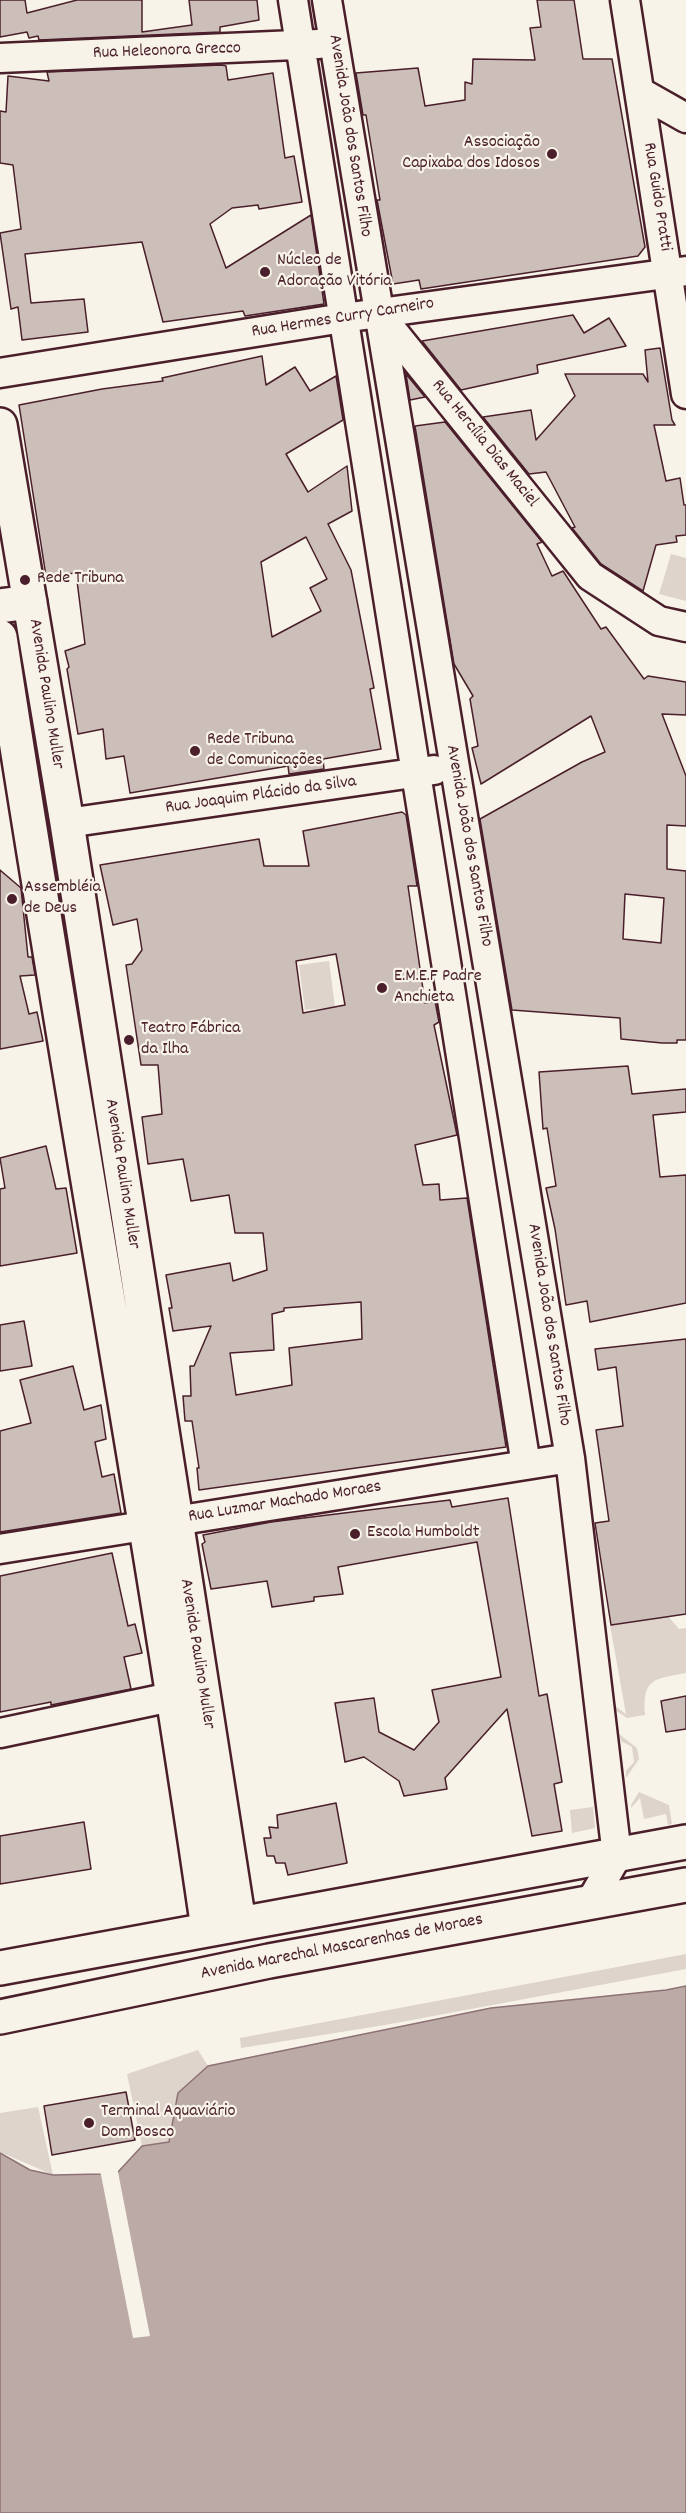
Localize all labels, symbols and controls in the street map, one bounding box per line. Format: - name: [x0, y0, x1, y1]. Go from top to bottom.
- street label: Avenida João dos Santos Filho: [322, 33, 376, 239]
- street label: Rua Heleonora Grecco: [93, 39, 241, 65]
- place label: Associação Capixaba dos Idosos: [402, 133, 540, 176]
- street label: Rua Guido Pratti: [637, 141, 675, 253]
- marker: Associação Capixaba dos Idosos: [545, 147, 559, 161]
- place label: Núcleo de Adoração Vitória: [277, 251, 392, 294]
- marker: Núcleo de Adoração Vitória: [258, 265, 272, 279]
- street label: Rua Hermes Curry Carneiro: [250, 294, 436, 344]
- street label: Rua Hercília Dias Maciel: [426, 376, 542, 512]
- place label: Rede Tribuna: [37, 569, 124, 591]
- marker: Rede Tribuna: [18, 573, 32, 587]
- street label: Avenida Paulino Muller: [22, 617, 68, 771]
- place label: Rede Tribuna de Comunicações: [207, 730, 323, 772]
- street label: Avenida João dos Santos Filho: [440, 743, 496, 949]
- marker: Rede Tribuna de Comunicações: [188, 744, 202, 758]
- street label: Rua Joaquim Plácido da Silva: [164, 772, 358, 820]
- place label: Assembléia de Deus: [24, 878, 101, 920]
- marker: Assembléia de Deus: [5, 892, 19, 906]
- place label: E.M.E.F Padre Anchieta: [394, 967, 482, 1010]
- marker: E.M.E.F Padre Anchieta: [375, 981, 389, 995]
- place label: Teatro Fábrica da Ilha: [141, 1019, 240, 1062]
- marker: Teatro Fábrica da Ilha: [122, 1033, 136, 1047]
- street label: Avenida Paulino Muller: [98, 1097, 144, 1251]
- street label: Avenida João dos Santos Filho: [521, 1222, 575, 1428]
- street label: Rua Luzmar Machado Moraes: [187, 1477, 383, 1529]
- place label: Escola Humboldt: [367, 1523, 479, 1545]
- marker: Escola Humboldt: [348, 1527, 362, 1541]
- street label: Avenida Paulino Muller: [173, 1577, 219, 1731]
- street label: Avenida Marechal Mascarenhas de Moraes: [199, 1910, 485, 1986]
- place label: Terminal Aquaviário Dom Bosco: [101, 2102, 235, 2144]
- marker: Terminal Aquaviário Dom Bosco: [82, 2116, 96, 2130]

